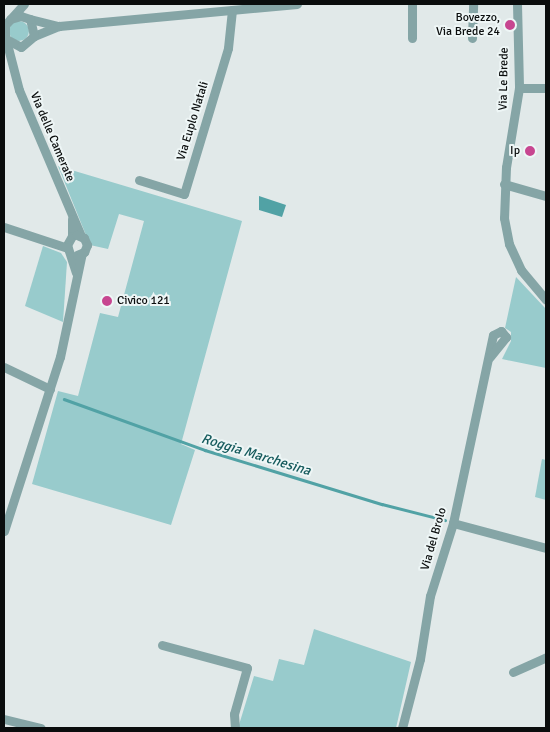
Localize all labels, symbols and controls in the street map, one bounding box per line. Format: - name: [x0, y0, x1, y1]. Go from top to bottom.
- place label: Bovezzo, Via Brede 24: [436, 11, 500, 39]
- marker: Bovezzo, Via Brede 24: [504, 19, 516, 31]
- street label: Via Le Brede: [496, 47, 512, 111]
- street label: Via Euplo Natali: [174, 80, 212, 162]
- street label: Via delle Camerate: [27, 90, 77, 184]
- place label: Ip: [510, 144, 520, 158]
- marker: Ip: [524, 145, 536, 157]
- place label: Civico 121: [117, 294, 170, 308]
- marker: Civico 121: [101, 295, 113, 307]
- water label: Roggia Marchesina: [199, 430, 313, 480]
- street label: Via del Brolo: [418, 506, 450, 572]

